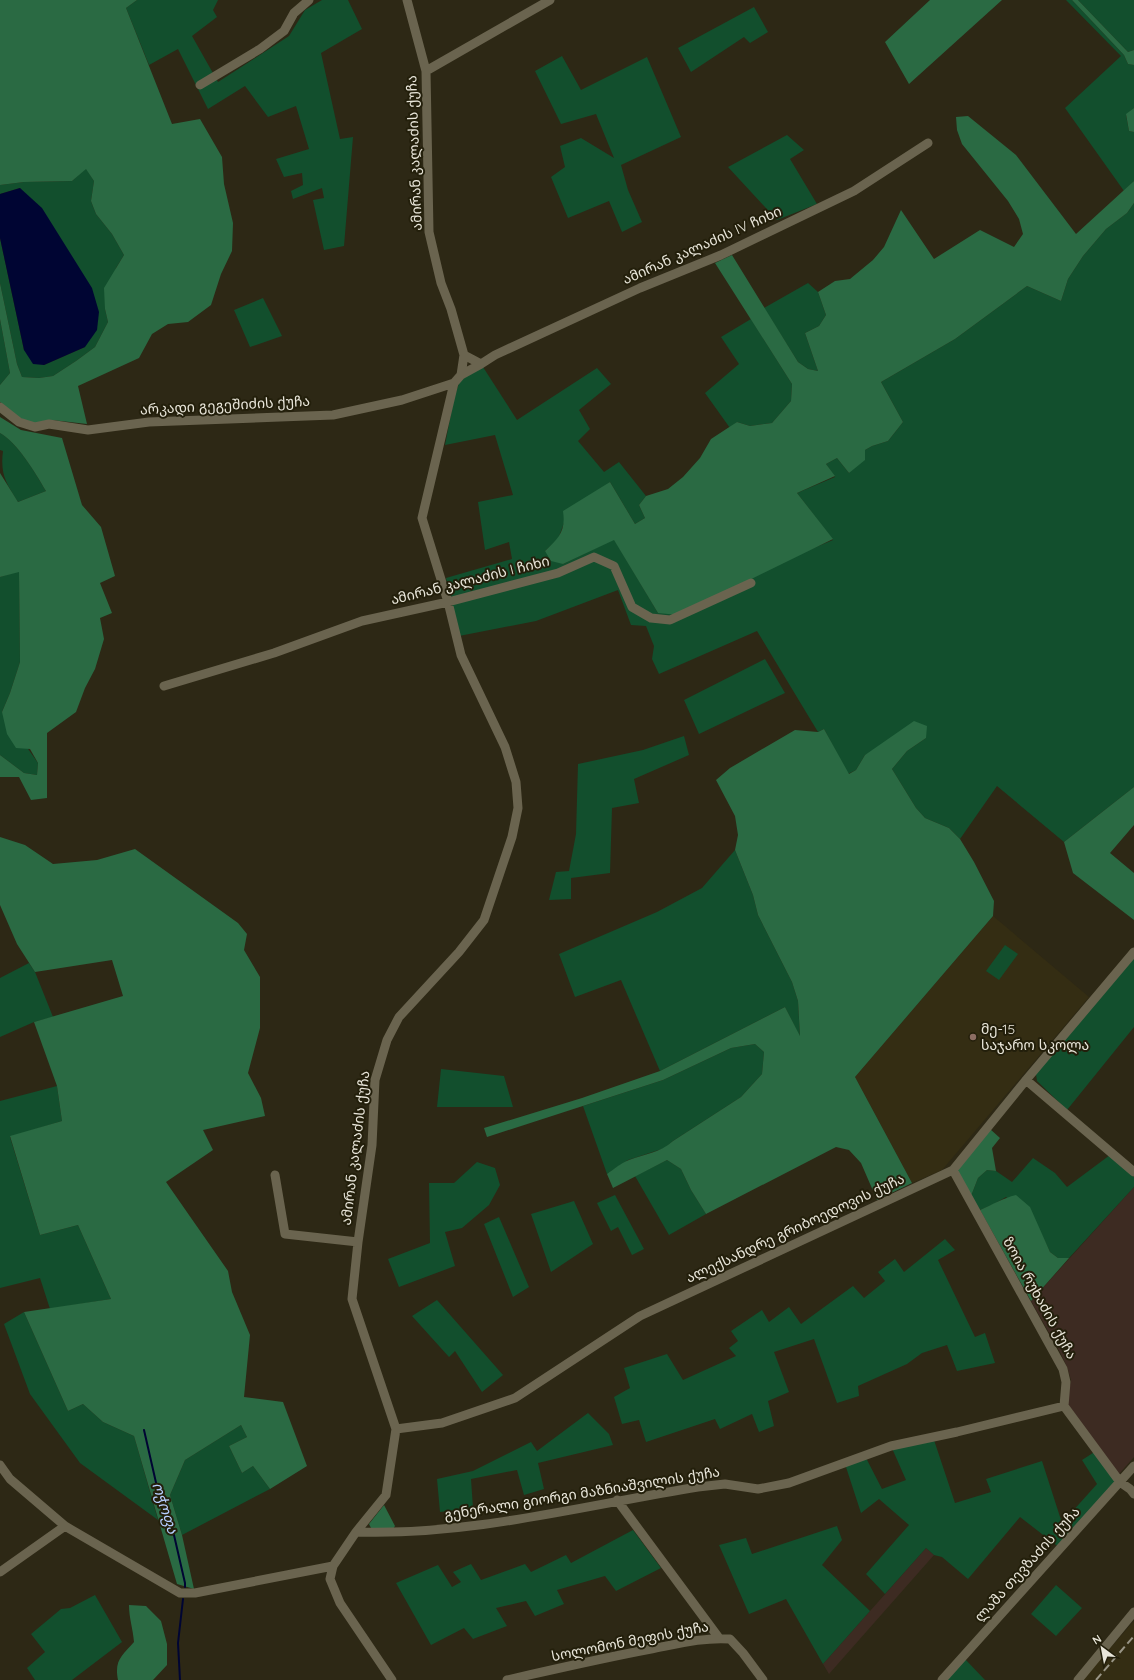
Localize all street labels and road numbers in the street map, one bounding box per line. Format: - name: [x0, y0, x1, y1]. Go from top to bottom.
- street label: ამირან კალაძის ქუჩა: [402, 75, 426, 231]
- street label: ამირან კალაძის IV ჩიხი: [620, 202, 784, 288]
- street label: არკადი გეგეშიძის ქუჩა: [140, 392, 310, 418]
- street label: ამირან კალაძის I ჩიხი: [389, 552, 551, 608]
- street label: ამირან კალაძის ქუჩა: [337, 1070, 373, 1226]
- street label: ალექსანდრე გრიბოედოვის ქუჩა: [683, 1169, 907, 1287]
- street label: ზოია რუხაძის ქუჩა: [999, 1234, 1081, 1362]
- street label: გენერალი გიორგი მაზნიაშვილის ქუჩა: [443, 1462, 721, 1524]
- street label: ლაშა თევზაძის ქუჩა: [970, 1503, 1084, 1625]
- street label: სოლომონ მეფის ქუჩა: [550, 1617, 710, 1665]

